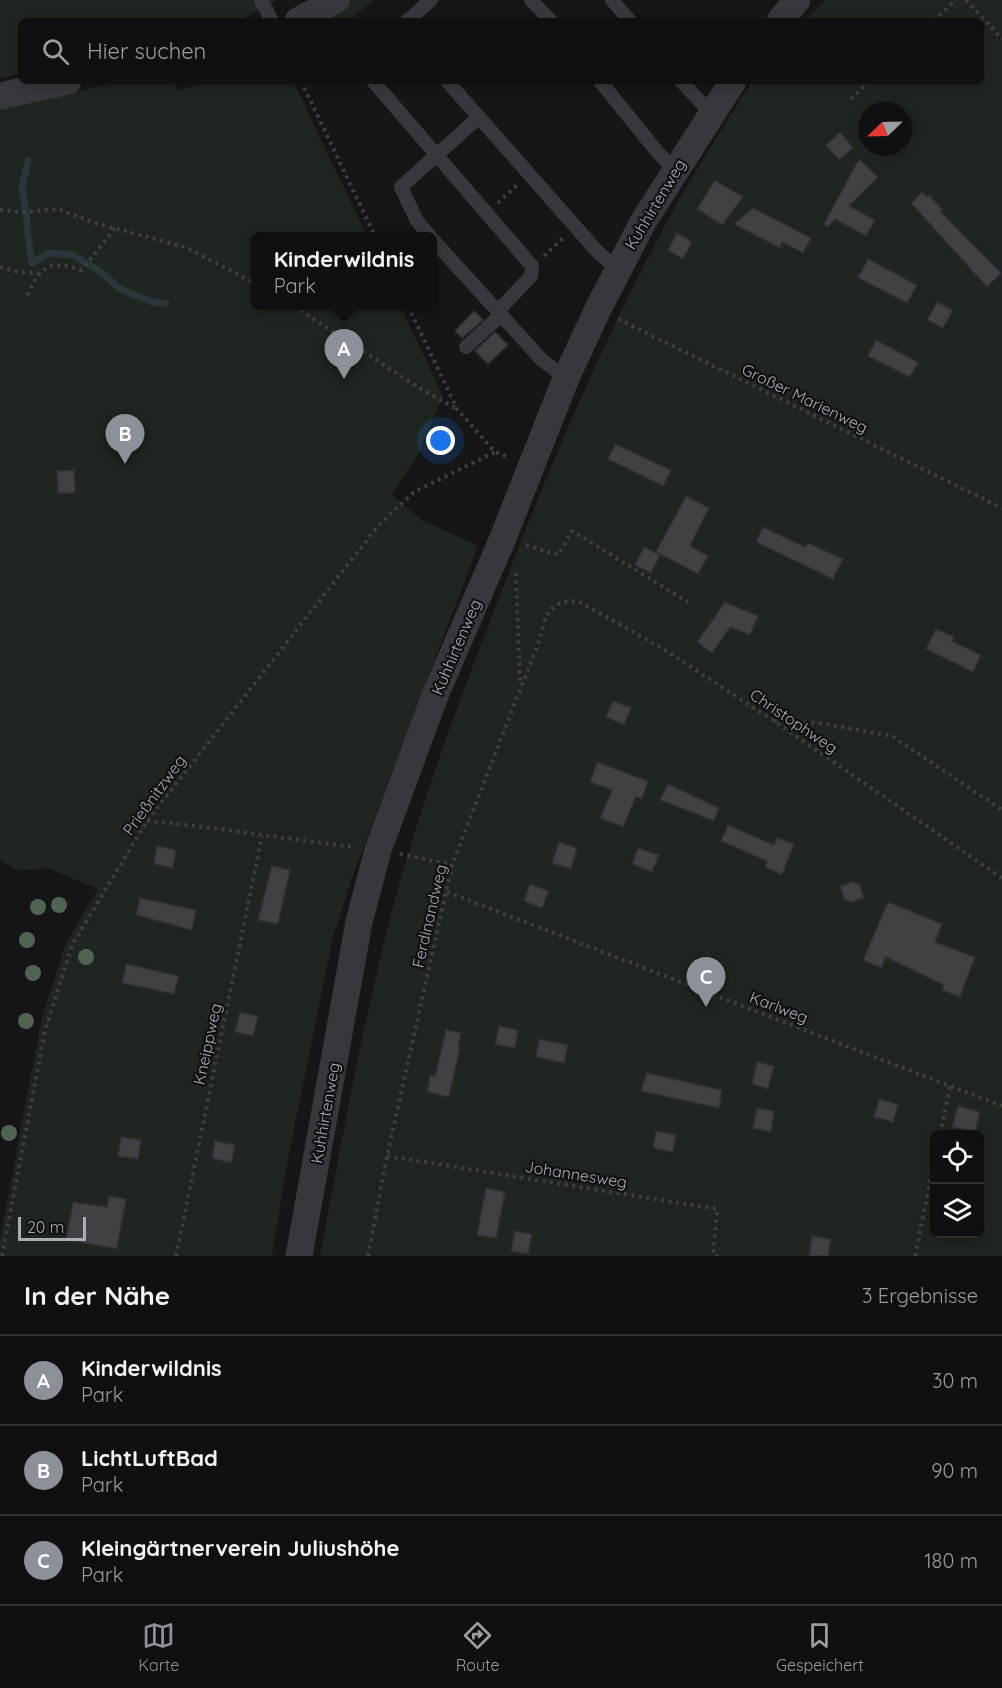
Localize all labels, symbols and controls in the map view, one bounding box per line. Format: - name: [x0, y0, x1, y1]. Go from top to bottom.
- search box: [18, 18, 984, 84]
- icon: search: [39, 35, 72, 68]
- text: Hier suchen: [87, 37, 206, 65]
- north arrow: [858, 102, 912, 156]
- street label: Kuhhirtenweg: [620, 155, 690, 253]
- popup: [251, 232, 437, 310]
- text: Kinderwildnis: [274, 245, 414, 273]
- text: Park: [274, 273, 316, 298]
- pin: A: [324, 330, 364, 379]
- street label: Großer Marienweg: [739, 359, 871, 437]
- pin: B: [106, 414, 144, 464]
- your location: [426, 426, 455, 455]
- street label: Kuhhirtenweg: [427, 596, 485, 698]
- street label: Christophweg: [746, 684, 842, 758]
- street label: Prießnitzweg: [118, 751, 190, 839]
- street label: Ferdinandweg: [407, 862, 451, 970]
- pin: C: [686, 958, 726, 1007]
- street label: Karlweg: [747, 987, 811, 1027]
- street label: Kneippweg: [189, 1001, 225, 1087]
- street label: Kuhhirtenweg: [306, 1061, 344, 1165]
- map controls: [930, 1130, 984, 1238]
- button: locate: [930, 1130, 984, 1184]
- street label: Johannesweg: [523, 1156, 629, 1192]
- button: layers: [930, 1184, 984, 1238]
- scale bar: [18, 1214, 86, 1242]
- text: 20 m: [27, 1217, 64, 1237]
- text: In der Nähe: [24, 1279, 170, 1312]
- text: 3 Ergebnisse: [862, 1283, 978, 1308]
- text: Kinderwildnis: [81, 1354, 222, 1382]
- text: A: [37, 1368, 50, 1393]
- text: 30 m: [932, 1368, 978, 1393]
- text: Park: [81, 1382, 123, 1407]
- text: LichtLuftBad: [81, 1444, 218, 1472]
- text: B: [37, 1458, 50, 1483]
- text: 90 m: [931, 1458, 978, 1483]
- text: Park: [81, 1472, 123, 1497]
- text: Kleingärtnerverein Juliushöhe: [81, 1534, 399, 1562]
- text: C: [37, 1548, 50, 1573]
- text: 180 m: [924, 1548, 978, 1573]
- text: Park: [81, 1562, 123, 1587]
- tab: Karte: [138, 1619, 179, 1675]
- tab: Route: [456, 1619, 500, 1675]
- tab: Gespeichert: [776, 1619, 864, 1675]

